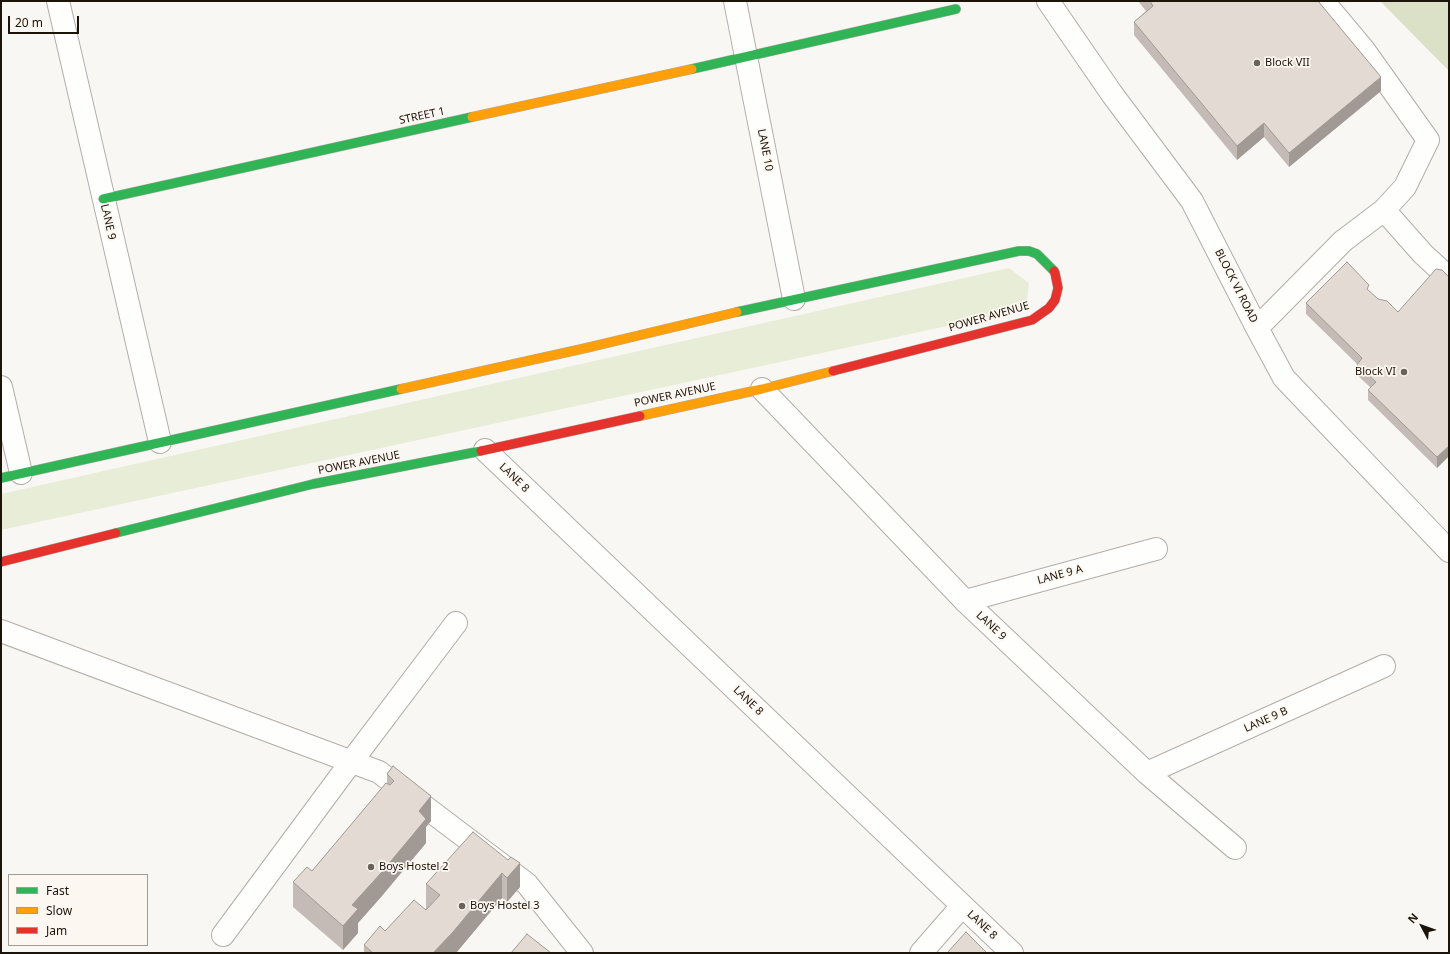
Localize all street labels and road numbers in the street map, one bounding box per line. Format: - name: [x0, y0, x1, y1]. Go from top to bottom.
- street label: STREET 1: [398, 105, 446, 127]
- street label: LANE 10: [754, 128, 776, 172]
- street label: LANE 9: [97, 203, 119, 241]
- street label: BLOCK VI ROAD: [1212, 247, 1260, 325]
- street label: POWER AVENUE: [947, 299, 1031, 335]
- street label: POWER AVENUE: [633, 380, 717, 410]
- street label: POWER AVENUE: [317, 449, 401, 477]
- street label: LANE 8: [496, 461, 532, 495]
- street label: LANE 9 A: [1036, 563, 1084, 587]
- street label: LANE 9: [973, 609, 1009, 643]
- street label: LANE 8: [730, 684, 766, 718]
- street label: LANE 9 B: [1242, 705, 1290, 735]
- street label: LANE 8: [964, 908, 1000, 942]

